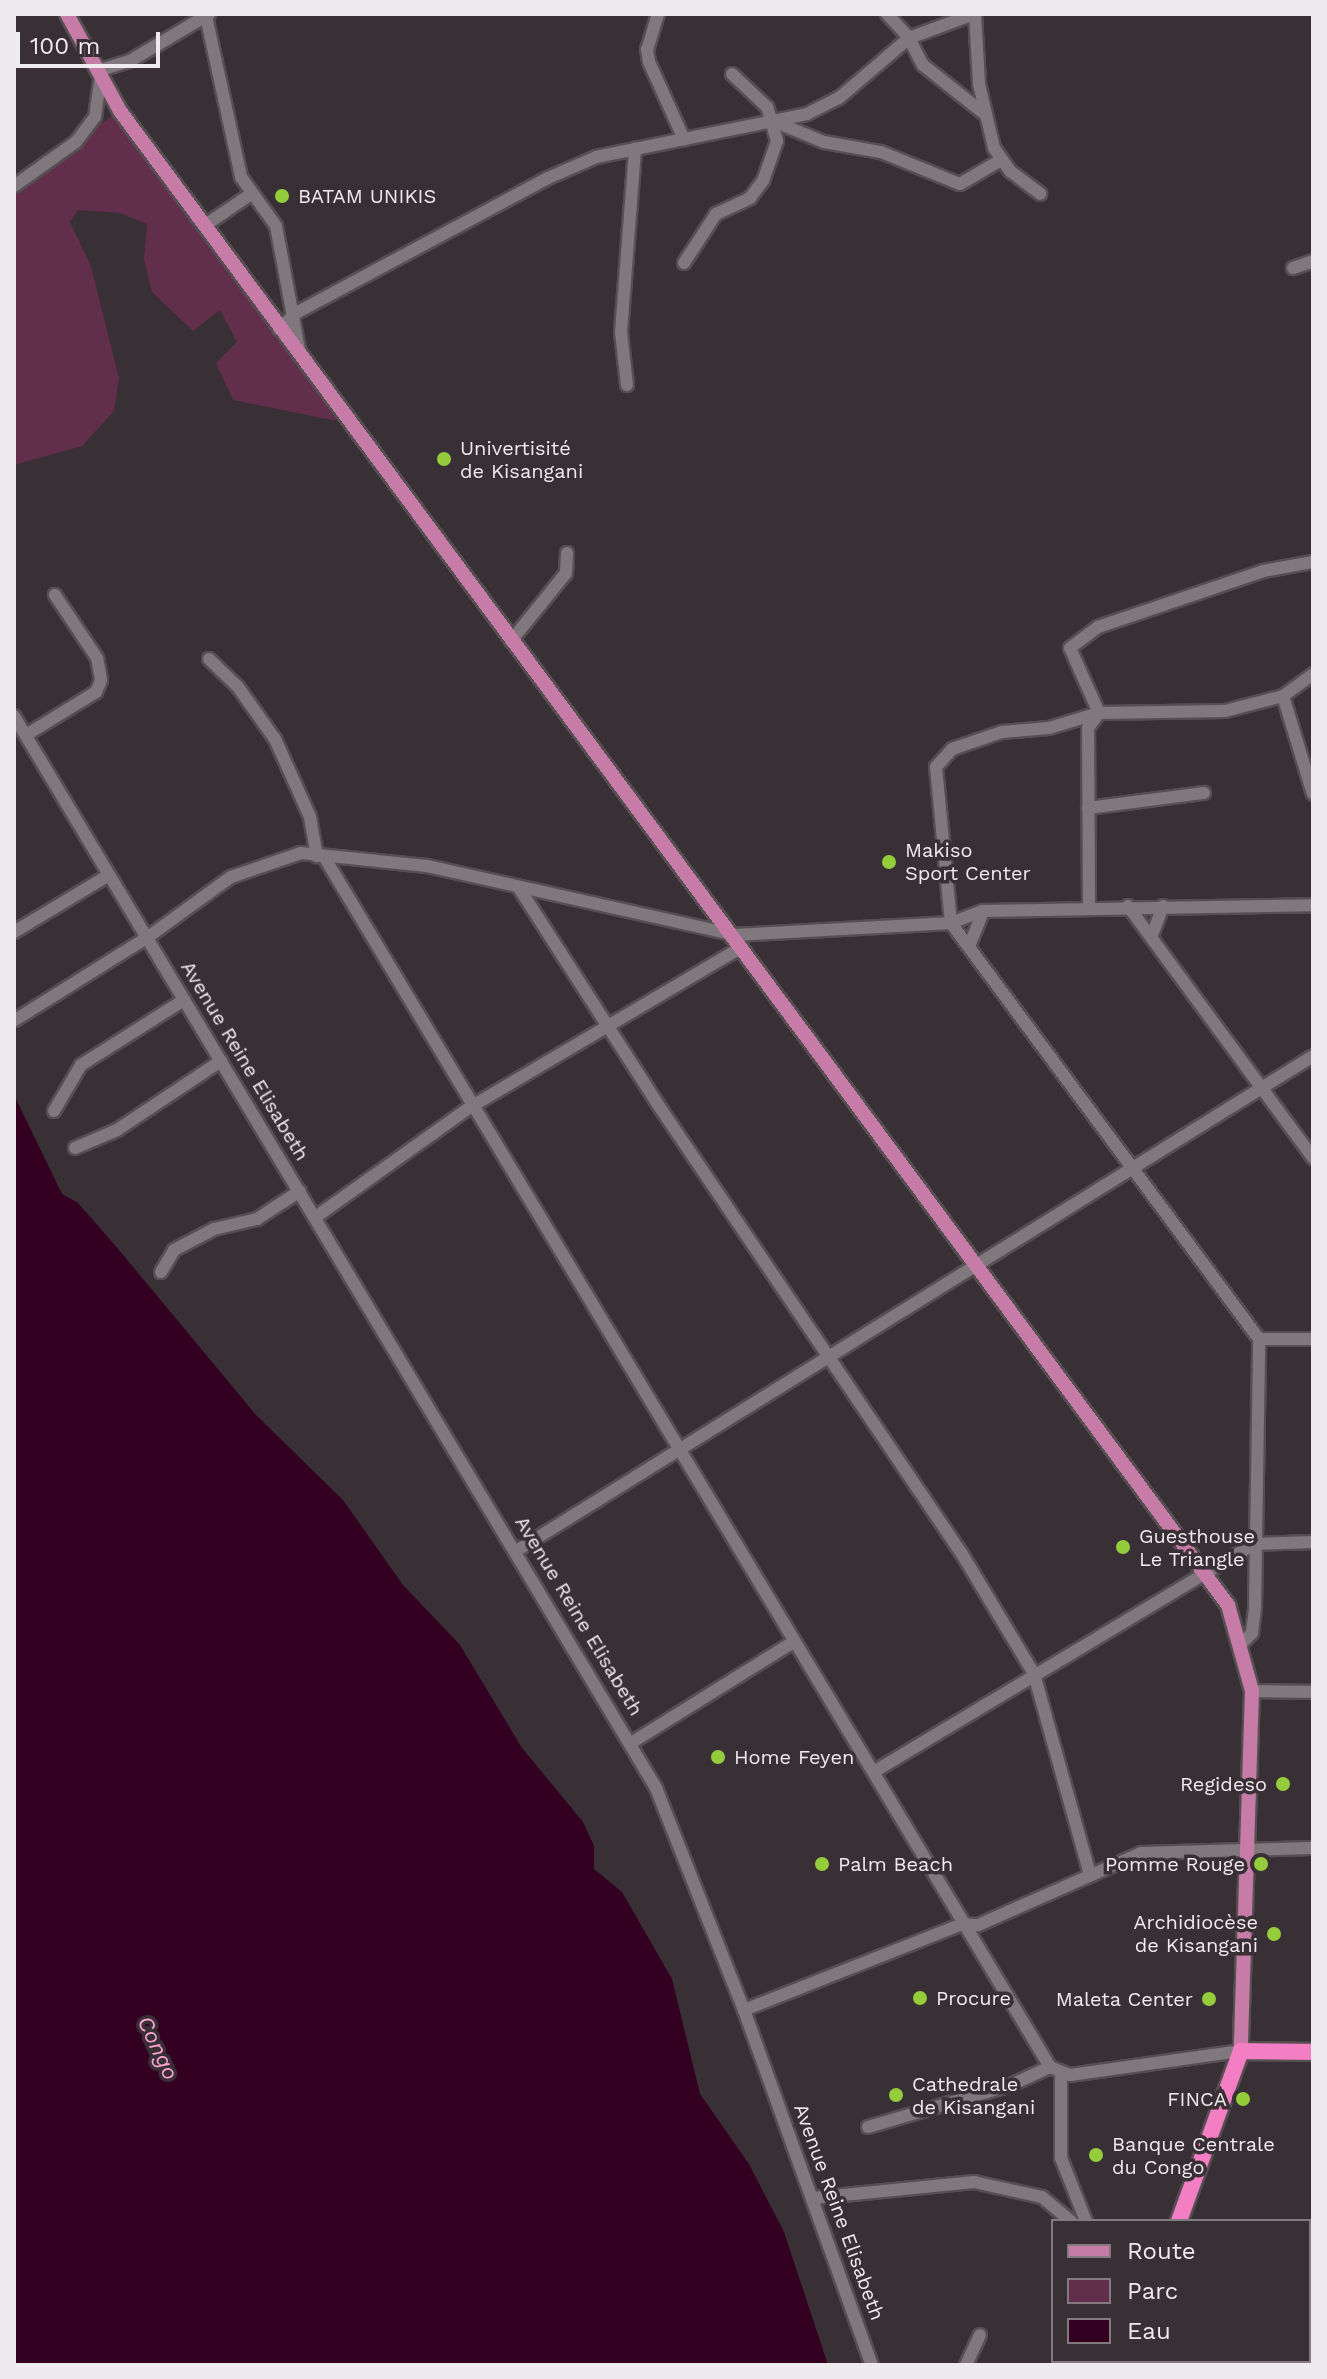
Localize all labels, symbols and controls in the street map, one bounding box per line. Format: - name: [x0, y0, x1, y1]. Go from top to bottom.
- scale bar: [20, 16, 164, 66]
- text: 100 m: [30, 32, 100, 60]
- place label: BATAM UNIKIS: [298, 184, 436, 208]
- marker: BATAM UNIKIS: [273, 187, 291, 205]
- place label: Univertisité de Kisangani: [460, 436, 583, 483]
- marker: Univertisité de Kisangani: [435, 450, 453, 468]
- place label: Makiso Sport Center: [905, 838, 1031, 885]
- marker: Makiso Sport Center: [880, 853, 898, 871]
- street label: Avenue Reine Elisabeth: [176, 957, 314, 1165]
- street label: Avenue Reine Elisabeth: [510, 1512, 648, 1720]
- place label: Guesthouse Le Triangle: [1139, 1524, 1255, 1571]
- marker: Guesthouse Le Triangle: [1114, 1538, 1132, 1556]
- place label: Home Feyen: [734, 1745, 854, 1769]
- marker: Home Feyen: [709, 1748, 727, 1766]
- place label: Regideso: [1180, 1772, 1267, 1796]
- marker: Regideso: [1274, 1775, 1292, 1793]
- place label: Palm Beach: [838, 1852, 953, 1876]
- place label: Pomme Rouge: [1105, 1852, 1245, 1876]
- marker: Palm Beach: [813, 1855, 831, 1873]
- marker: Pomme Rouge: [1252, 1855, 1270, 1873]
- place label: Archidiocèse de Kisangani: [1133, 1910, 1258, 1957]
- marker: Archidiocèse de Kisangani: [1265, 1925, 1283, 1943]
- place label: Procure: [936, 1986, 1011, 2010]
- place label: Maleta Center: [1055, 1987, 1193, 2011]
- marker: Procure: [911, 1989, 929, 2007]
- marker: Maleta Center: [1200, 1990, 1218, 2008]
- water label: Congo: [132, 2012, 184, 2084]
- place label: Cathedrale de Kisangani: [912, 2072, 1035, 2119]
- marker: Cathedrale de Kisangani: [887, 2086, 905, 2104]
- place label: FINCA: [1167, 2087, 1227, 2111]
- marker: FINCA: [1234, 2090, 1252, 2108]
- street label: Avenue Reine Elisabeth: [789, 2100, 889, 2324]
- place label: Banque Centrale du Congo: [1112, 2132, 1275, 2179]
- marker: Banque Centrale du Congo: [1087, 2146, 1105, 2164]
- legend: [1051, 2219, 1311, 2363]
- text: Route: [1127, 2237, 1196, 2265]
- text: Parc: [1127, 2277, 1178, 2305]
- text: Eau: [1127, 2317, 1171, 2345]

